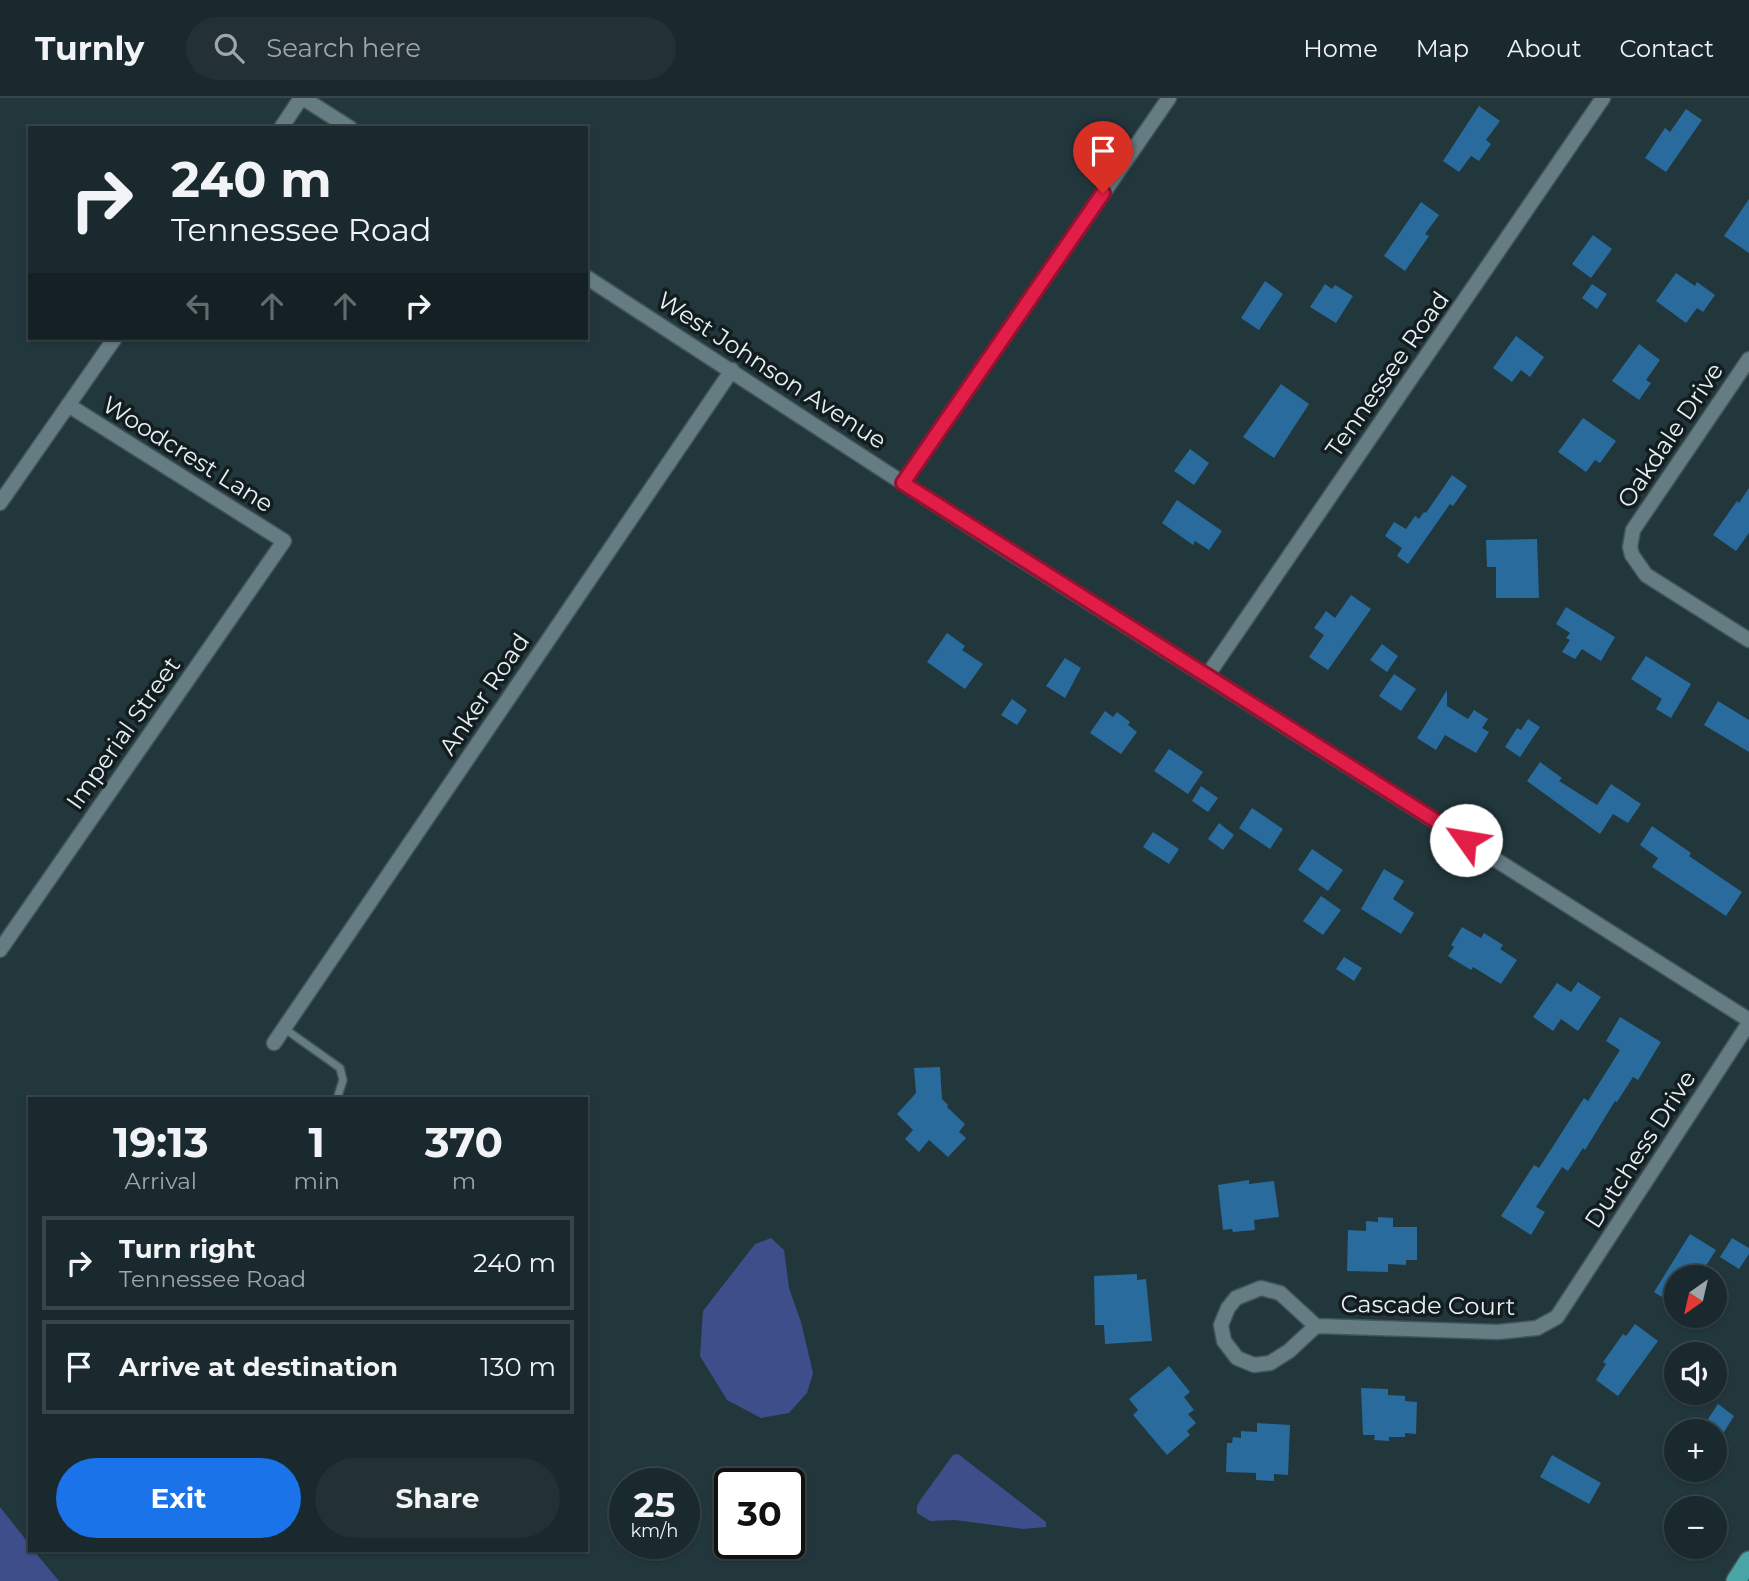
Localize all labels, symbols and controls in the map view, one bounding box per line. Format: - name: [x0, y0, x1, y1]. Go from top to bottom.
- search box: [186, 17, 676, 80]
- text: Turnly: [35, 28, 144, 68]
- icon: search: [210, 29, 248, 67]
- text: Search here: [266, 32, 421, 64]
- text: Home: [1303, 34, 1378, 63]
- text: Map: [1416, 34, 1469, 63]
- text: About: [1507, 34, 1581, 63]
- text: Contact: [1619, 34, 1714, 63]
- pin: [1073, 121, 1133, 193]
- icon: arrive: [1084, 132, 1122, 170]
- text: 240 m: [171, 150, 332, 209]
- icon: right: [56, 154, 147, 245]
- text: Tennessee Road: [171, 210, 431, 249]
- street label: West Johnson Avenue: [652, 285, 892, 455]
- street label: Tennessee Road: [1319, 286, 1455, 462]
- icon: left: [180, 287, 218, 325]
- icon: ahead: [253, 287, 291, 325]
- icon: ahead: [326, 287, 364, 325]
- icon: right: [399, 287, 437, 325]
- street label: Oakdale Drive: [1611, 357, 1729, 513]
- street label: Woodcrest Lane: [97, 390, 279, 518]
- street label: Anker Road: [433, 628, 535, 760]
- street label: Imperial Street: [60, 651, 186, 815]
- position arrow: [1429, 803, 1503, 877]
- street label: Dutchess Drive: [1578, 1065, 1702, 1233]
- text: 19:13: [113, 1116, 209, 1168]
- text: 1: [308, 1116, 325, 1168]
- text: 370: [425, 1116, 503, 1168]
- text: Arrival: [125, 1167, 197, 1195]
- text: min: [294, 1167, 340, 1195]
- text: m: [452, 1167, 476, 1195]
- text: Turn right: [119, 1233, 255, 1265]
- icon: right: [60, 1244, 98, 1282]
- text: 240 m: [473, 1247, 556, 1279]
- text: Tennessee Road: [119, 1265, 306, 1293]
- north arrow: [1664, 1265, 1727, 1328]
- map controls: [1664, 1265, 1727, 1559]
- street label: Cascade Court: [1340, 1289, 1516, 1321]
- button: sound: [1664, 1342, 1727, 1405]
- icon: arrive: [60, 1348, 98, 1386]
- text: Arrive at destination: [119, 1351, 398, 1383]
- text: 130 m: [480, 1351, 556, 1383]
- button: +: [1664, 1419, 1727, 1482]
- button: Exit: [56, 1458, 301, 1538]
- button: Share: [315, 1458, 560, 1538]
- speed limit sign: 30: [714, 1468, 805, 1559]
- text: 25: [634, 1483, 675, 1526]
- button: −: [1664, 1496, 1727, 1559]
- text: km/h: [630, 1520, 679, 1542]

